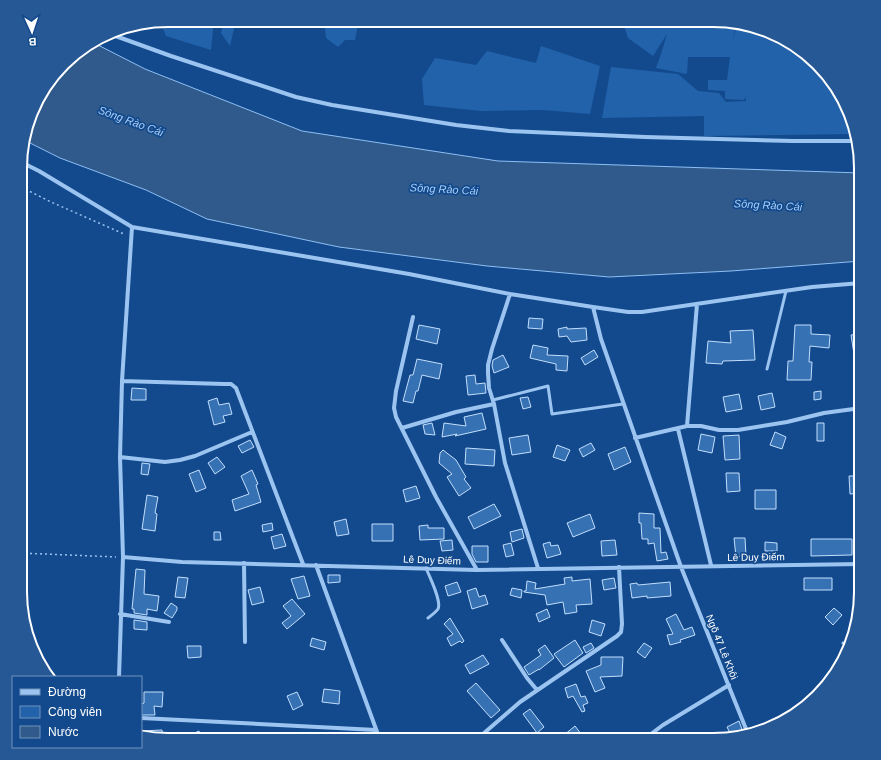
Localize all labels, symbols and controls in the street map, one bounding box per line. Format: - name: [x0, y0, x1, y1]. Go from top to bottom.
- north arrow: [12, 12, 52, 52]
- text: B: [28, 36, 37, 48]
- water label: Sông Rào Cái: [97, 104, 166, 139]
- water label: Sông Rào Cái: [409, 181, 479, 197]
- water label: Sông Rào Cái: [733, 197, 803, 213]
- street label: Lê Duy Điếm: [727, 551, 785, 563]
- street label: Lê Duy Điếm: [403, 553, 461, 567]
- street label: Ngõ 47 Lê Khôi: [704, 613, 740, 681]
- legend: [12, 676, 142, 748]
- text: Đường: [48, 685, 86, 699]
- text: Công viên: [48, 705, 102, 719]
- text: Nước: [48, 725, 79, 739]

